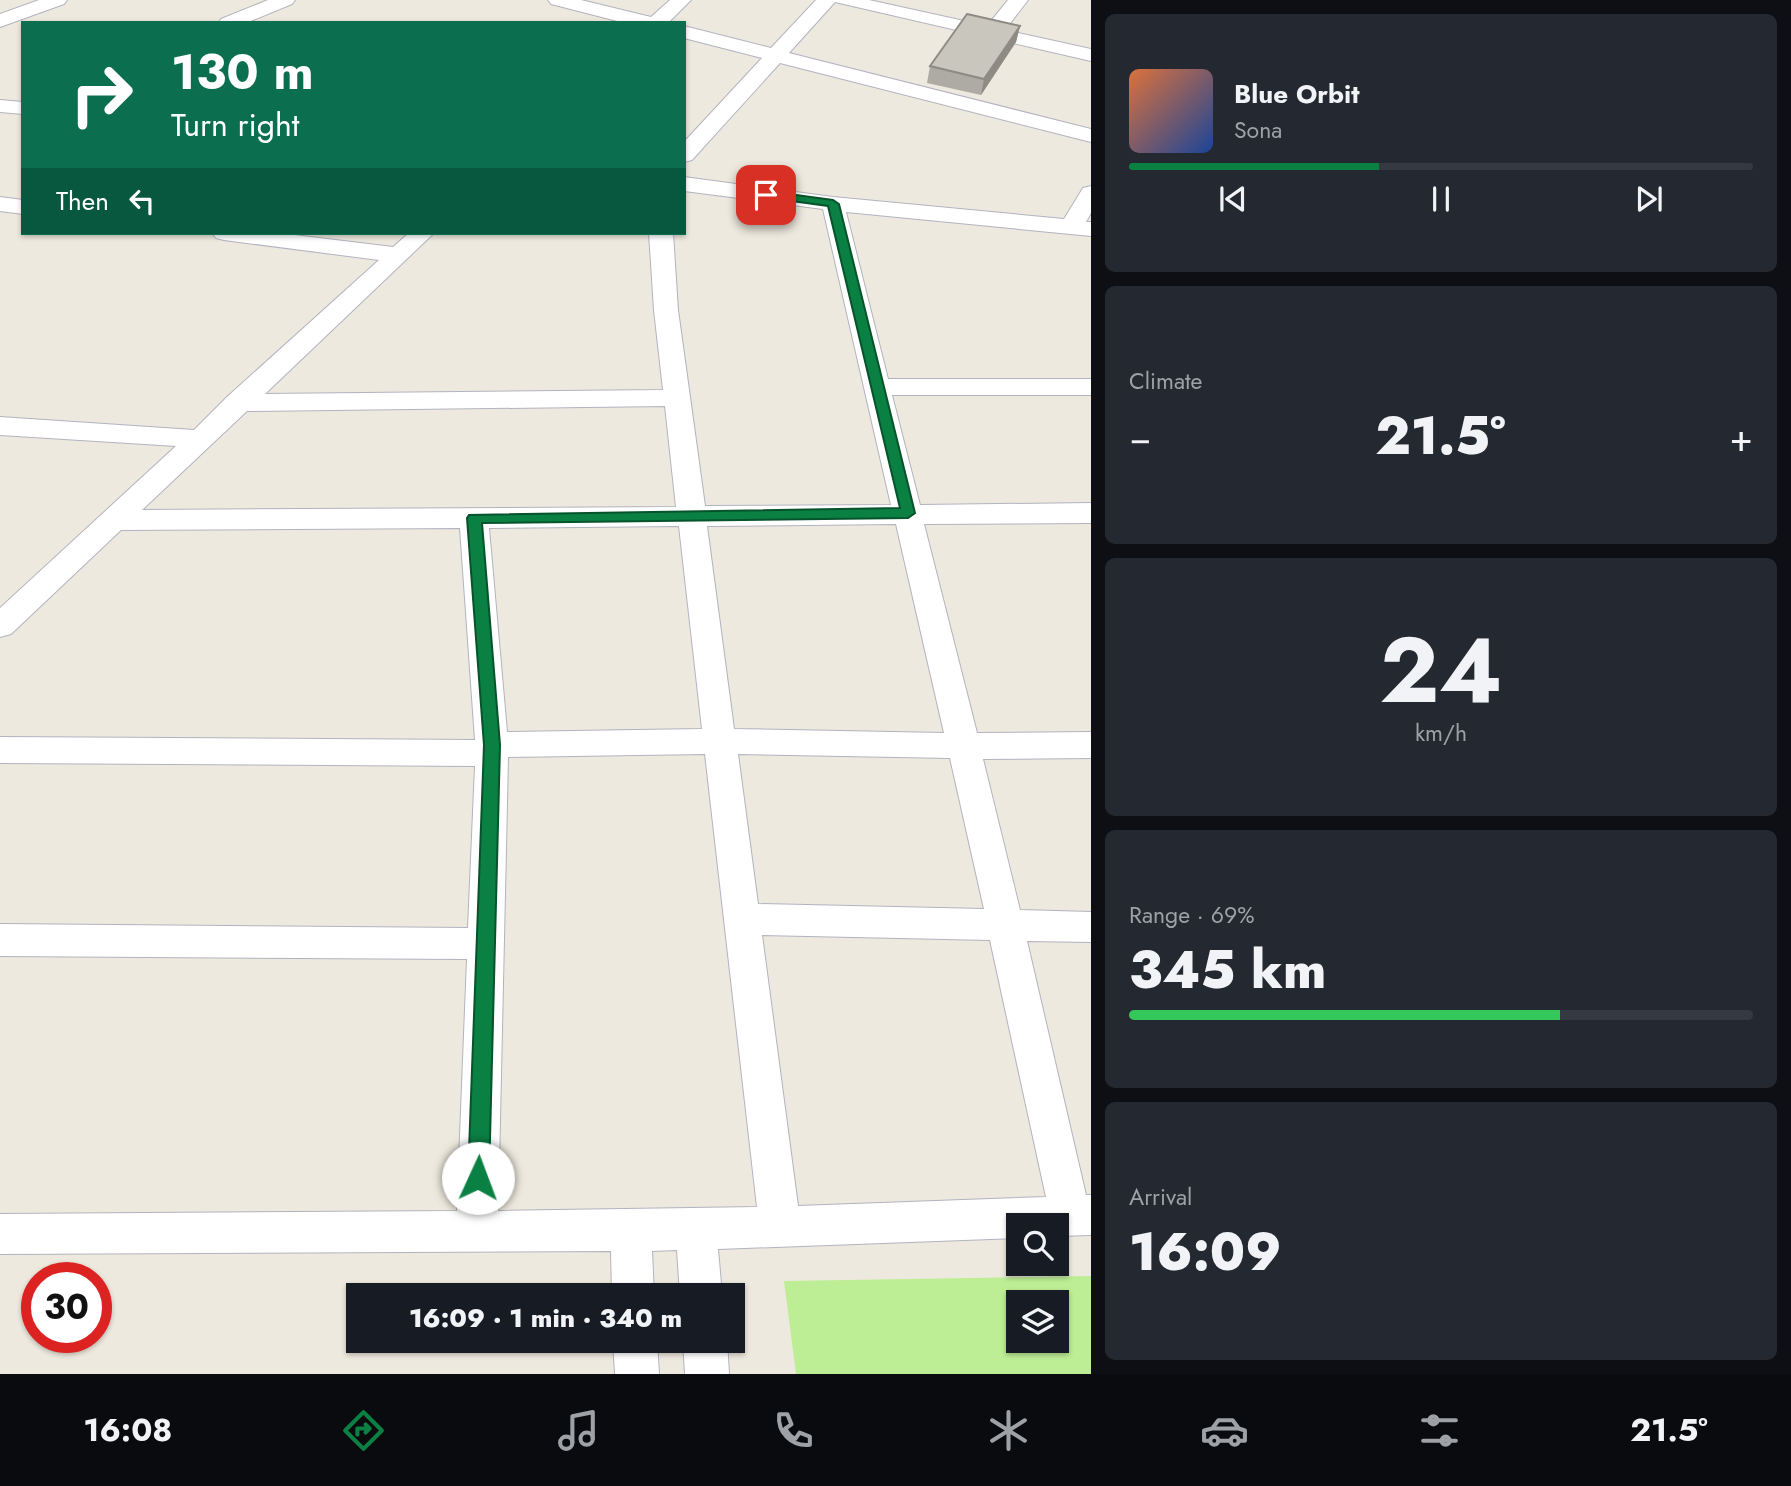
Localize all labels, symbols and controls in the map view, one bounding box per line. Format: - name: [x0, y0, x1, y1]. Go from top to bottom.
- text: 130 m: [171, 37, 314, 107]
- icon: right: [56, 49, 147, 140]
- text: Blue Orbit: [1234, 75, 1359, 113]
- text: Turn right: [171, 102, 300, 148]
- text: Sona: [1234, 113, 1282, 147]
- pin: [736, 165, 796, 225]
- icon: arrive: [747, 176, 785, 214]
- icon: previous: [1214, 180, 1252, 218]
- icon: pause: [1422, 180, 1460, 218]
- icon: next: [1630, 180, 1668, 218]
- text: Then: [56, 182, 109, 220]
- icon: left: [123, 182, 161, 220]
- text: Climate: [1129, 364, 1202, 398]
- text: 21.5°: [1375, 398, 1506, 474]
- text: −: [1129, 410, 1151, 465]
- text: +: [1730, 410, 1753, 465]
- text: 24: [1379, 605, 1503, 736]
- text: km/h: [1415, 716, 1467, 750]
- text: Range · 69%: [1129, 898, 1254, 932]
- text: 345 km: [1129, 932, 1326, 1008]
- position arrow: [441, 1141, 515, 1215]
- text: Arrival: [1129, 1180, 1192, 1214]
- map controls: [1006, 1213, 1069, 1353]
- button: search: [1006, 1213, 1069, 1276]
- text: 16:09: [1129, 1214, 1281, 1290]
- speed limit sign: 30: [21, 1262, 112, 1353]
- button: layers: [1006, 1290, 1069, 1353]
- text: 16:09 · 1 min · 340 m: [409, 1299, 682, 1337]
- icon: directions: [339, 1406, 388, 1455]
- icon: music: [554, 1406, 603, 1455]
- icon: phone: [769, 1406, 818, 1455]
- icon: climate: [984, 1406, 1033, 1455]
- icon: car: [1200, 1406, 1249, 1455]
- icon: filters: [1415, 1406, 1464, 1455]
- text: 16:08: [83, 1407, 172, 1453]
- text: 21.5°: [1630, 1407, 1708, 1453]

